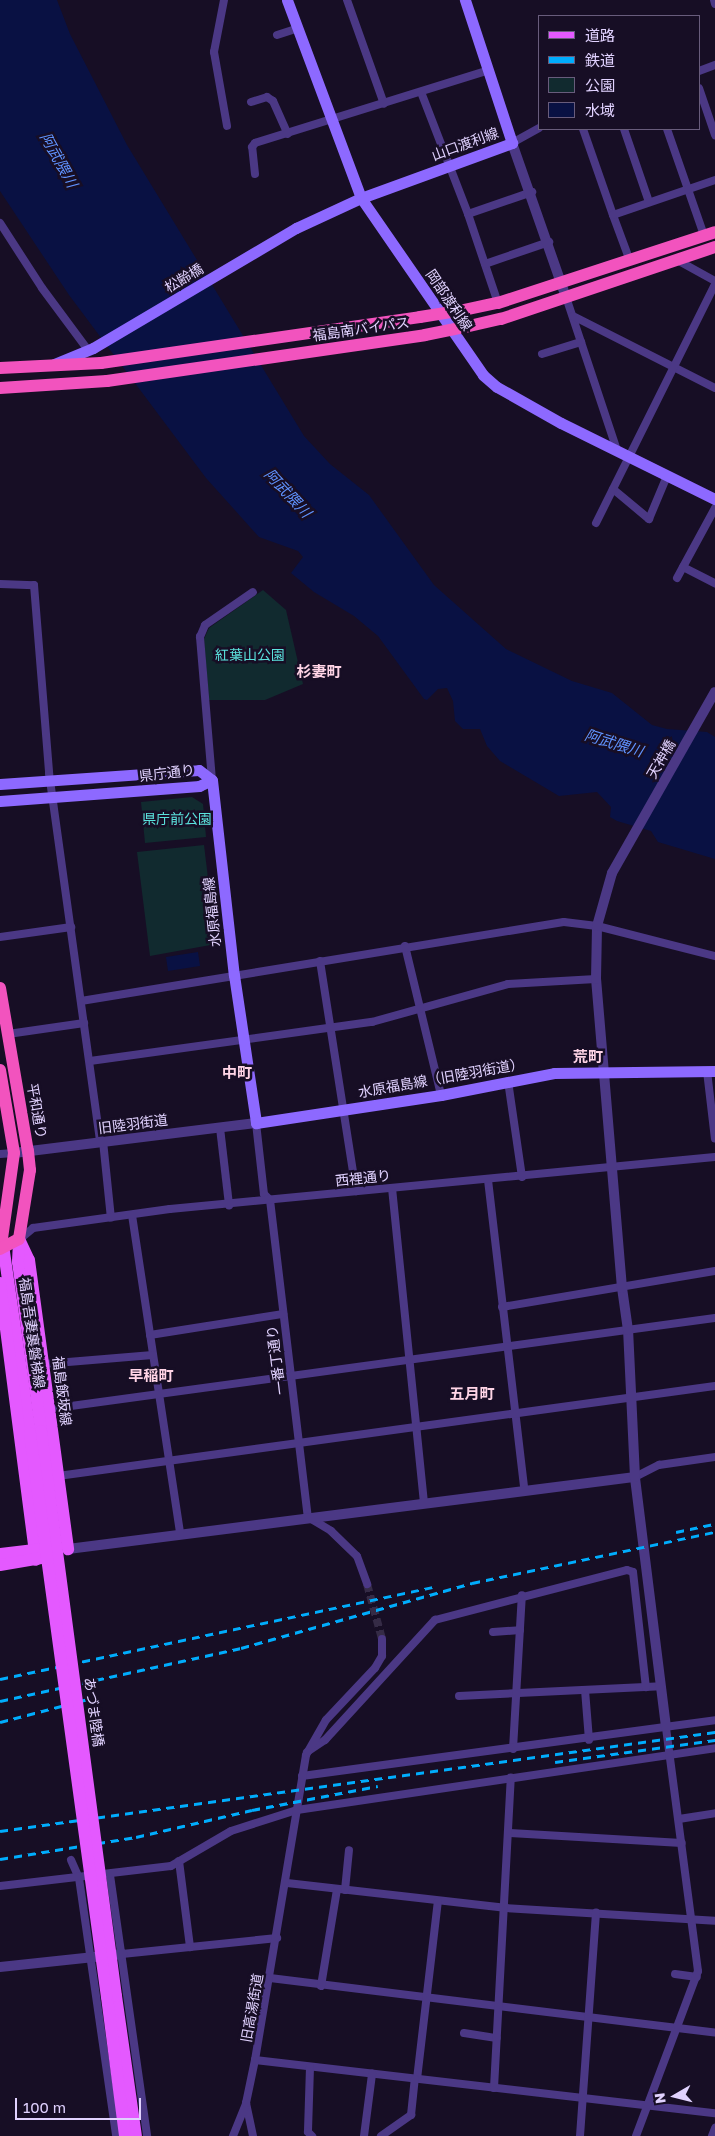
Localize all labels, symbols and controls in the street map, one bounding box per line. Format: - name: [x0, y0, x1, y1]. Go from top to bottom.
- legend: [538, 15, 700, 130]
- text: 道路: [585, 26, 615, 44]
- text: 鉄道: [585, 51, 615, 69]
- text: 公園: [585, 76, 615, 94]
- text: 水域: [585, 101, 615, 119]
- street label: 山口渡利線: [429, 124, 501, 164]
- water label: 阿武隈川: [37, 129, 81, 191]
- street label: 松齢橋: [162, 260, 206, 296]
- street label: 岡部渡利線: [422, 266, 476, 334]
- street label: 福島南バイパス: [311, 314, 411, 344]
- water label: 阿武隈川: [261, 465, 315, 521]
- park label: 紅葉山公園: [215, 647, 285, 663]
- district label: 杉妻町: [297, 663, 341, 681]
- water label: 阿武隈川: [583, 726, 645, 760]
- street label: 天神橋: [643, 737, 679, 781]
- street label: 県庁通り: [138, 761, 196, 785]
- park label: 県庁前公園: [142, 811, 212, 827]
- street label: 水原福島線: [200, 876, 224, 948]
- district label: 荒町: [573, 1048, 603, 1066]
- street label: 水原福島線（旧陸羽街道）: [357, 1055, 525, 1101]
- district label: 中町: [222, 1064, 252, 1082]
- street label: 平和通り: [24, 1082, 50, 1140]
- street label: 旧陸羽街道: [97, 1111, 169, 1137]
- street label: 西裡通り: [334, 1167, 392, 1189]
- street label: 福島吾妻裏磐梯線: [16, 1276, 48, 1390]
- street label: 一番丁通り: [263, 1324, 289, 1396]
- street label: 福島飯坂線: [49, 1355, 75, 1427]
- district label: 早稲町: [129, 1367, 173, 1385]
- district label: 五月町: [450, 1385, 494, 1403]
- street label: あづま陸橋: [81, 1676, 107, 1748]
- street label: 旧高湯街道: [238, 1972, 266, 2044]
- north arrow: [650, 2071, 700, 2121]
- scale bar: [18, 2088, 144, 2120]
- text: N: [650, 2092, 669, 2105]
- text: 100 m: [23, 2098, 66, 2116]

